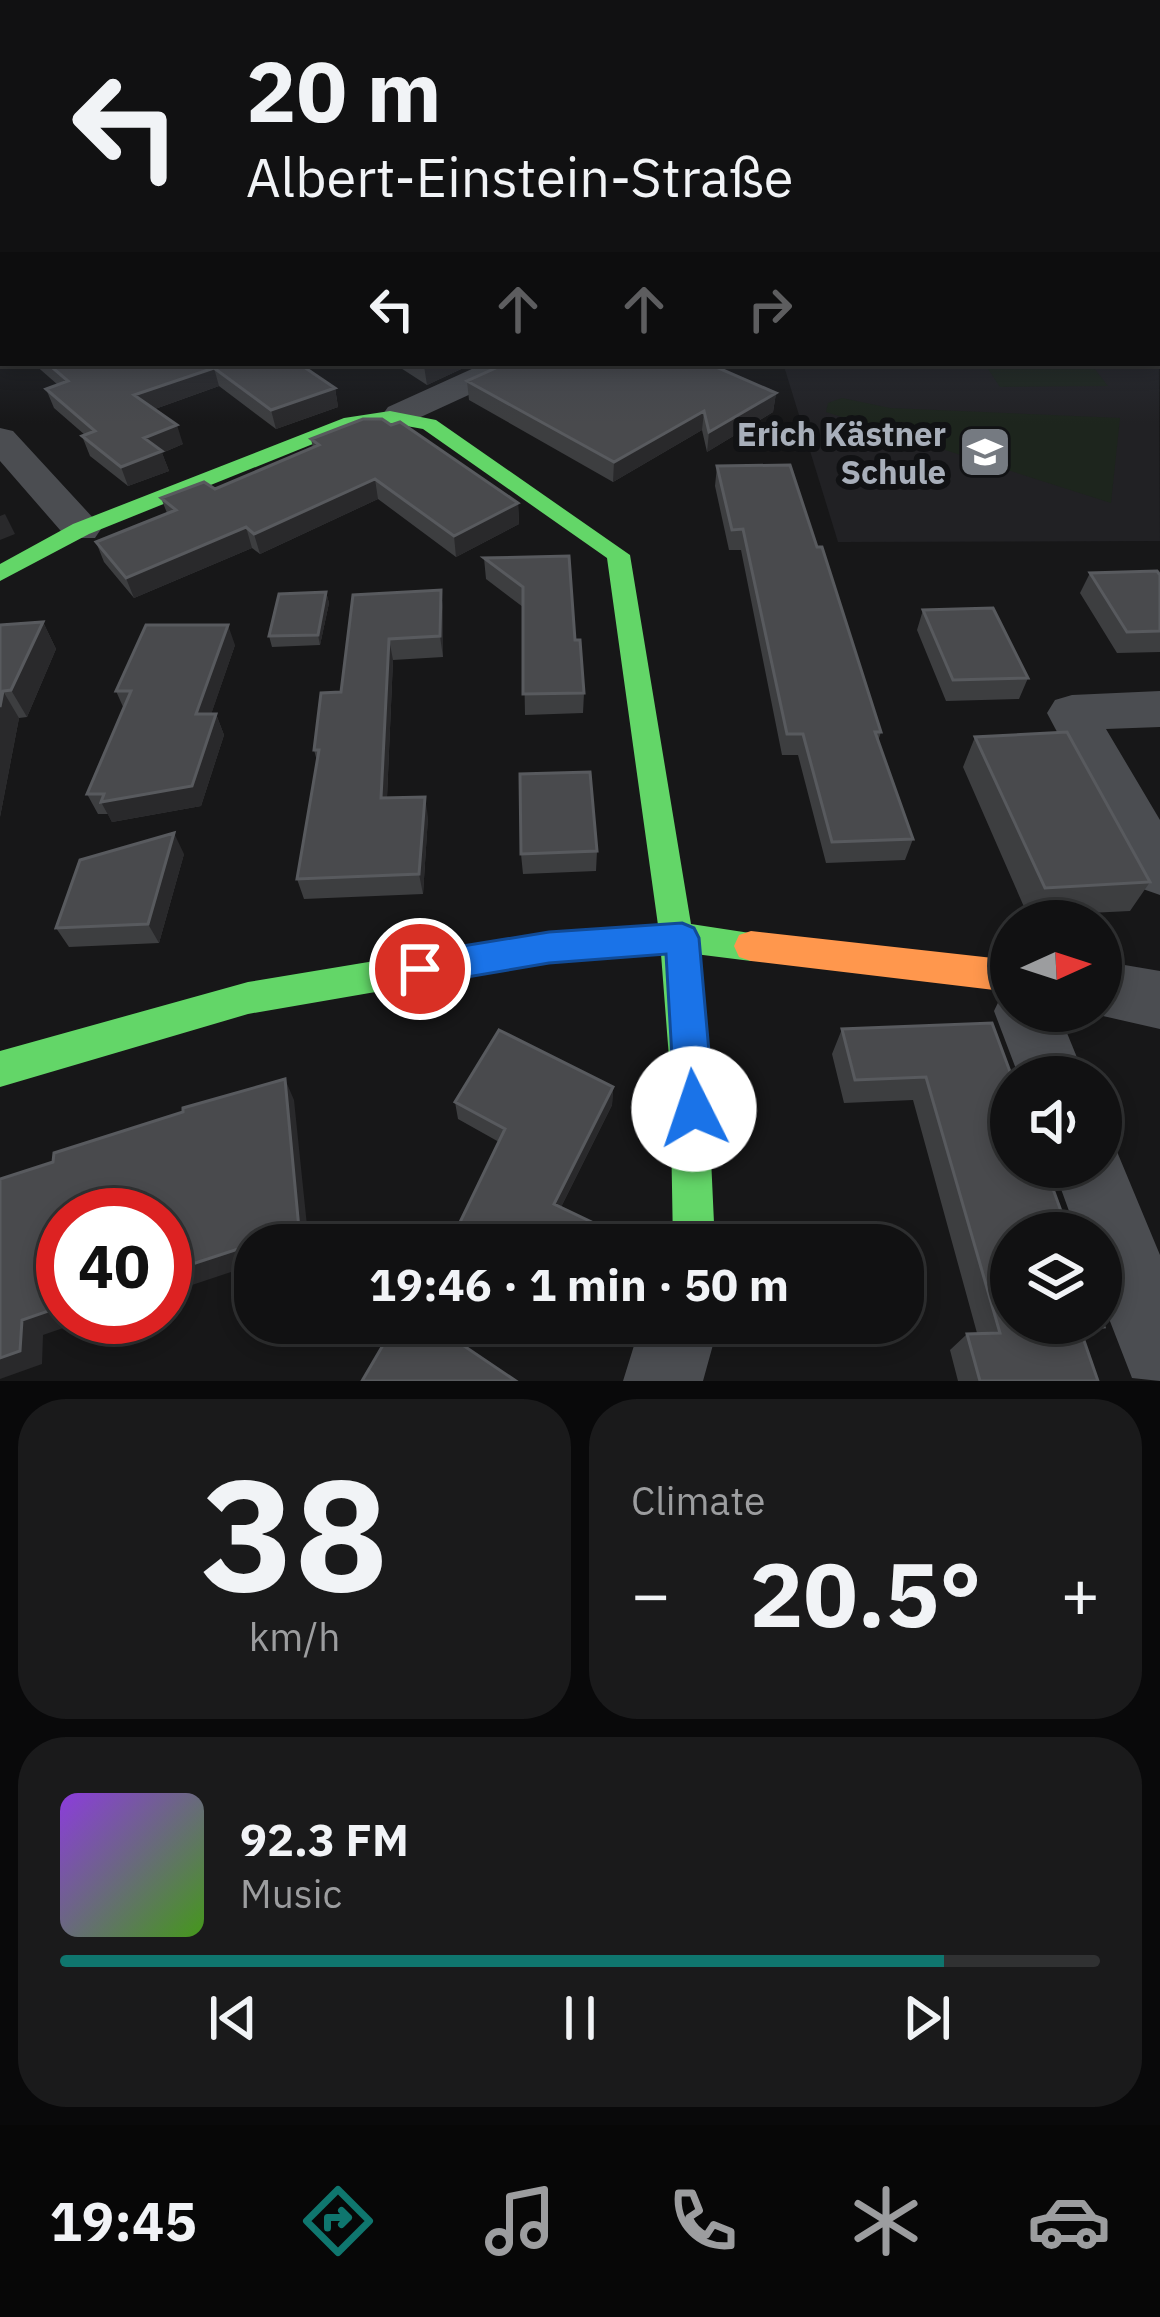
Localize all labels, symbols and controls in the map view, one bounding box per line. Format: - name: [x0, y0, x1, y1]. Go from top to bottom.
- text: 20 m: [246, 36, 442, 145]
- icon: left: [48, 48, 204, 204]
- text: Albert-Einstein-Straße: [246, 142, 793, 212]
- icon: left: [359, 276, 425, 342]
- icon: ahead: [485, 276, 551, 342]
- icon: ahead: [611, 276, 677, 342]
- icon: right: [737, 276, 803, 342]
- place label: Erich Kästner Schule: [737, 412, 946, 493]
- school or university icon: Erich Kästner Schule: [957, 424, 1013, 480]
- north arrow: [990, 900, 1122, 1032]
- map controls: [990, 900, 1122, 1344]
- pin: [369, 918, 471, 1020]
- icon: arrive: [387, 936, 453, 1002]
- position arrow: [631, 1046, 757, 1172]
- button: sound: [990, 1056, 1122, 1188]
- speed limit sign: 40: [36, 1188, 192, 1344]
- button: layers: [990, 1212, 1122, 1344]
- text: 19:46 · 1 min · 50 m: [369, 1255, 789, 1313]
- text: 38: [201, 1431, 388, 1634]
- text: Climate: [631, 1475, 765, 1526]
- text: 20.5°: [749, 1535, 982, 1652]
- text: −: [631, 1550, 671, 1636]
- text: +: [1060, 1550, 1100, 1636]
- text: km/h: [249, 1611, 340, 1662]
- text: 92.3 FM: [240, 1810, 409, 1868]
- text: Music: [240, 1868, 342, 1919]
- icon: previous: [200, 1985, 266, 2051]
- icon: pause: [547, 1985, 613, 2051]
- icon: next: [894, 1985, 960, 2051]
- icon: directions: [296, 2179, 380, 2263]
- icon: music: [478, 2179, 562, 2263]
- icon: phone: [661, 2179, 745, 2263]
- icon: climate: [844, 2179, 928, 2263]
- icon: car: [1027, 2179, 1111, 2263]
- text: 19:45: [49, 2186, 197, 2256]

